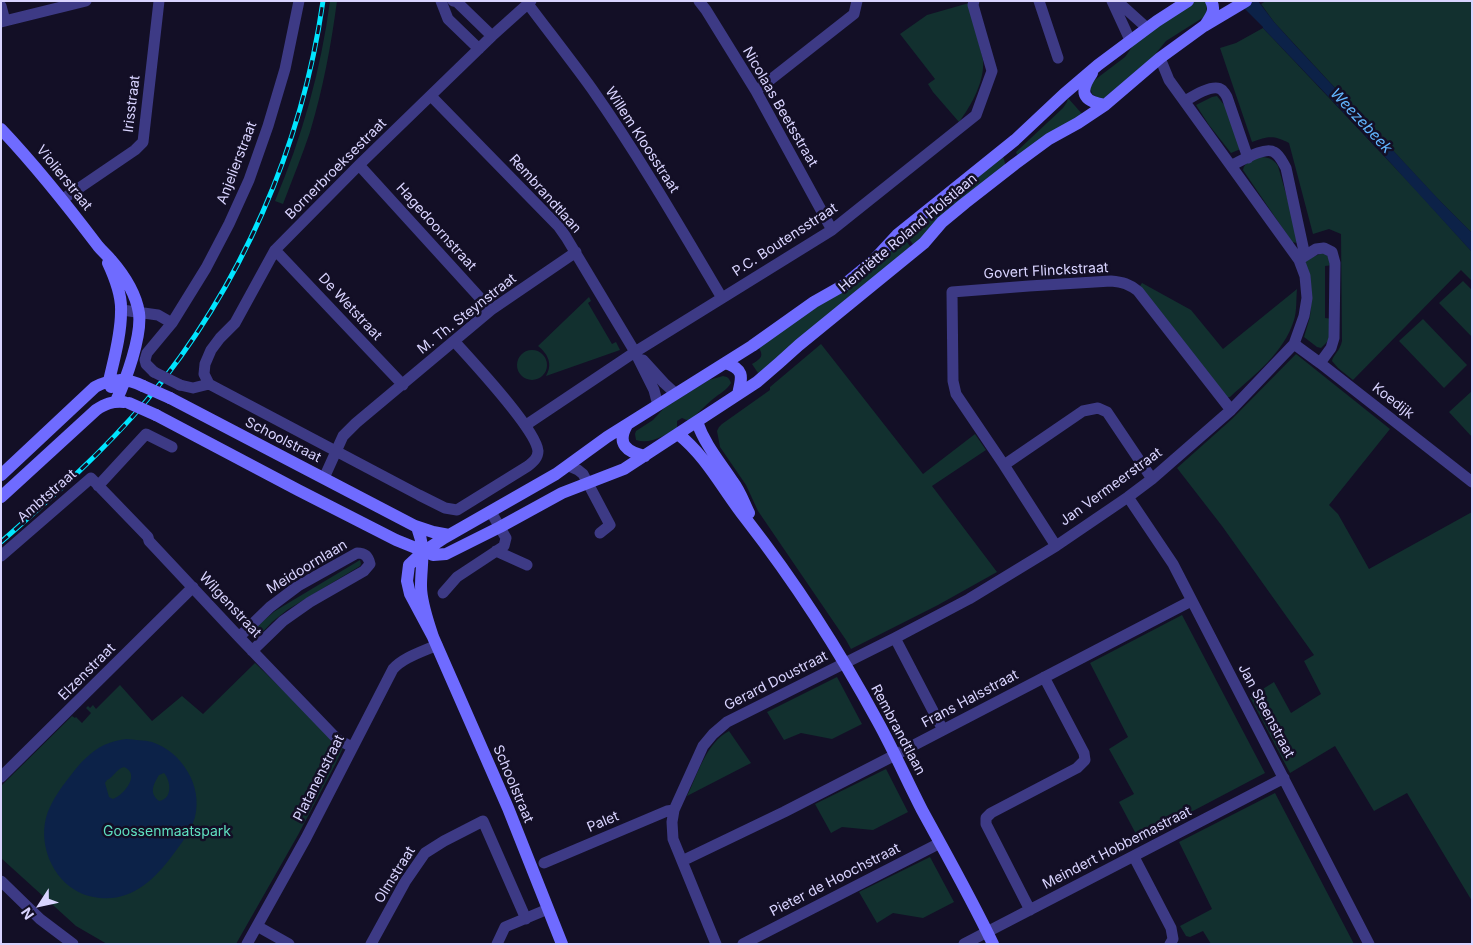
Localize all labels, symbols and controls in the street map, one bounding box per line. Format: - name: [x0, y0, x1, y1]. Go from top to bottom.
- street label: Nicolaas Beetsstraat: [739, 44, 821, 170]
- street label: Irisstraat: [120, 74, 144, 134]
- street label: Willem Kloosstraat: [602, 84, 682, 196]
- water label: Weezebeek: [1326, 85, 1396, 157]
- street label: Bornerbroeksestraat: [282, 115, 390, 223]
- street label: Anjelierstraat: [214, 119, 260, 207]
- street label: Violierstraat: [33, 142, 95, 214]
- street label: Rembrandtlaan: [505, 151, 585, 237]
- street label: Henriëtte Roland Holstlaan: [835, 170, 981, 296]
- street label: Hagedoornstraat: [392, 180, 480, 274]
- street label: P.C. Boutensstraat: [729, 200, 841, 280]
- street label: Govert Flinckstraat: [983, 259, 1109, 283]
- street label: De Wetstraat: [315, 270, 385, 344]
- street label: M. Th. Steynstraat: [414, 270, 520, 358]
- street label: Koedijk: [1369, 379, 1417, 423]
- street label: Schoolstraat: [242, 414, 324, 466]
- street label: Jan Vermeerstraat: [1057, 444, 1165, 530]
- street label: Ambtstraat: [14, 466, 80, 526]
- street label: Meidoornlaan: [264, 536, 350, 598]
- street label: Wilgenstraat: [196, 569, 264, 641]
- street label: Elzenstraat: [55, 640, 119, 704]
- street label: Gerard Doustraat: [722, 648, 830, 714]
- street label: Jan Steenstraat: [1234, 661, 1298, 761]
- street label: Frans Halsstraat: [919, 666, 1021, 732]
- street label: Rembrandtlaan: [867, 682, 929, 778]
- street label: Platanenstraat: [290, 732, 348, 824]
- street label: Schoolstraat: [489, 743, 537, 825]
- street label: Meindert Hobbemastraat: [1040, 803, 1194, 893]
- street label: Palet: [585, 808, 621, 836]
- park label: Goossenmaatspark: [103, 824, 231, 840]
- street label: Pieter de Hoochstraat: [767, 840, 903, 920]
- street label: Olmstraat: [371, 843, 419, 907]
- north arrow: [15, 880, 65, 930]
- text: N: [17, 905, 37, 923]

